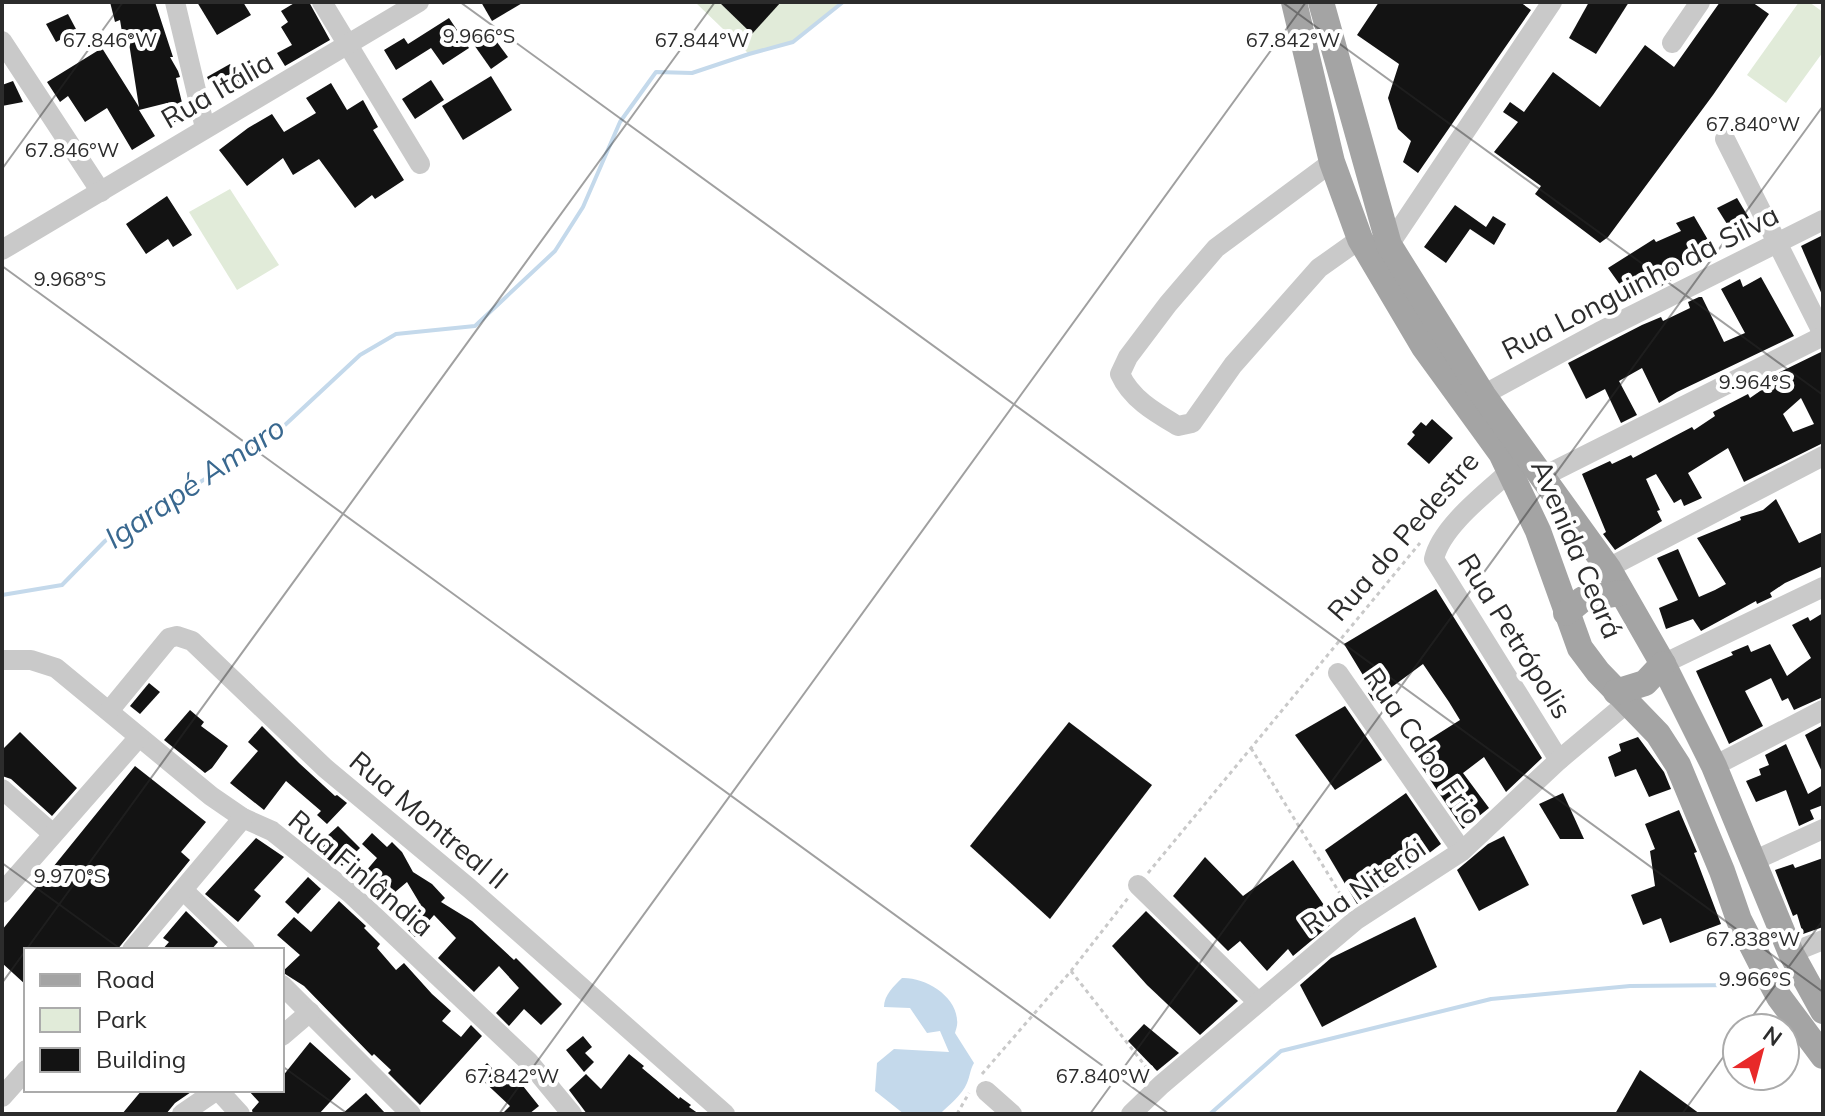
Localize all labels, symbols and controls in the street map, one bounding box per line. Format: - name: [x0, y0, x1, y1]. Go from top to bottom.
- text: 9.966°S: [443, 23, 515, 48]
- text: 67.846°W: [63, 27, 157, 52]
- text: 67.844°W: [655, 27, 749, 52]
- text: 67.842°W: [1246, 27, 1340, 52]
- street label: Rua Itália: [154, 44, 279, 136]
- text: 67.840°W: [1706, 111, 1800, 136]
- text: 67.846°W: [25, 137, 119, 162]
- street label: Rua Longuinho da Silva: [1495, 196, 1784, 367]
- text: 9.968°S: [34, 266, 106, 291]
- text: 9.964°S: [1719, 369, 1791, 394]
- water label: Igarapé Amaro: [97, 408, 292, 556]
- street label: Rua do Pedestre: [1319, 444, 1486, 628]
- street label: Avenida Ceará: [1524, 454, 1631, 644]
- street label: Rua Petrópolis: [1451, 547, 1580, 725]
- street label: Rua Cabo Frio: [1356, 661, 1490, 831]
- street label: Rua Montreal II: [343, 743, 516, 896]
- street label: Rua Finlândia: [282, 802, 441, 943]
- street label: Rua Niterói: [1293, 830, 1432, 941]
- text: 9.970°S: [34, 863, 106, 888]
- text: 67.838°W: [1706, 926, 1800, 951]
- legend: [24, 948, 284, 1092]
- text: Road: [96, 964, 155, 994]
- text: 9.966°S: [1719, 966, 1791, 991]
- text: Park: [96, 1004, 147, 1034]
- north arrow: [1721, 1012, 1801, 1092]
- text: N: [1758, 1020, 1788, 1052]
- text: Building: [96, 1044, 186, 1074]
- text: 67.842°W: [465, 1063, 559, 1088]
- text: 67.840°W: [1056, 1063, 1150, 1088]

